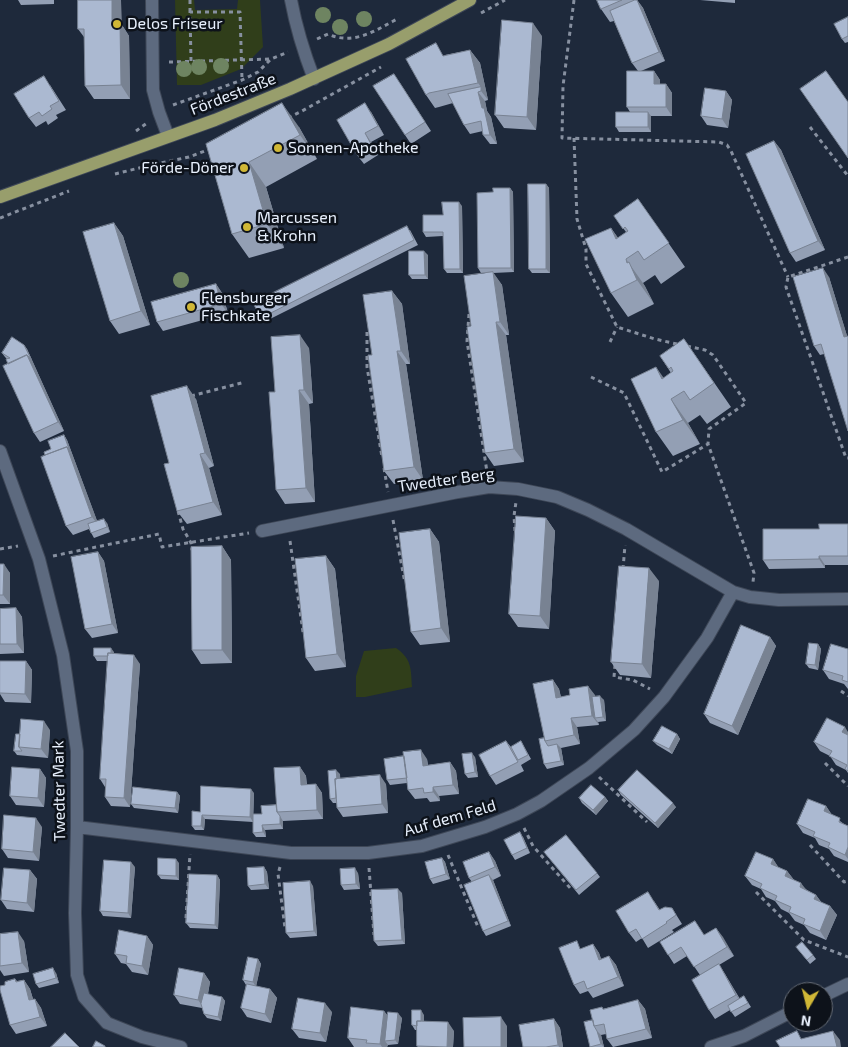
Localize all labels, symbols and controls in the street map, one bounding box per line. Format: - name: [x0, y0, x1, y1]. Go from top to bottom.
- place label: Delos Friseur: [127, 14, 223, 34]
- marker: Delos Friseur: [111, 18, 123, 30]
- street label: Fördestraße: [187, 69, 279, 119]
- place label: Sonnen-Apotheke: [288, 138, 419, 158]
- marker: Sonnen-Apotheke: [272, 142, 284, 154]
- place label: Förde-Döner: [141, 158, 234, 178]
- marker: Förde-Döner: [238, 162, 250, 174]
- place label: Marcussen & Krohn: [257, 208, 337, 246]
- marker: Marcussen & Krohn: [241, 221, 253, 233]
- place label: Flensburger Fischkate: [201, 288, 289, 326]
- marker: Flensburger Fischkate: [185, 301, 197, 313]
- street label: Twedter Berg: [396, 464, 496, 496]
- street label: Twedter Mark: [49, 740, 69, 842]
- street label: Auf dem Feld: [402, 796, 498, 840]
- north arrow: [783, 982, 833, 1032]
- text: N: [800, 1012, 812, 1030]

